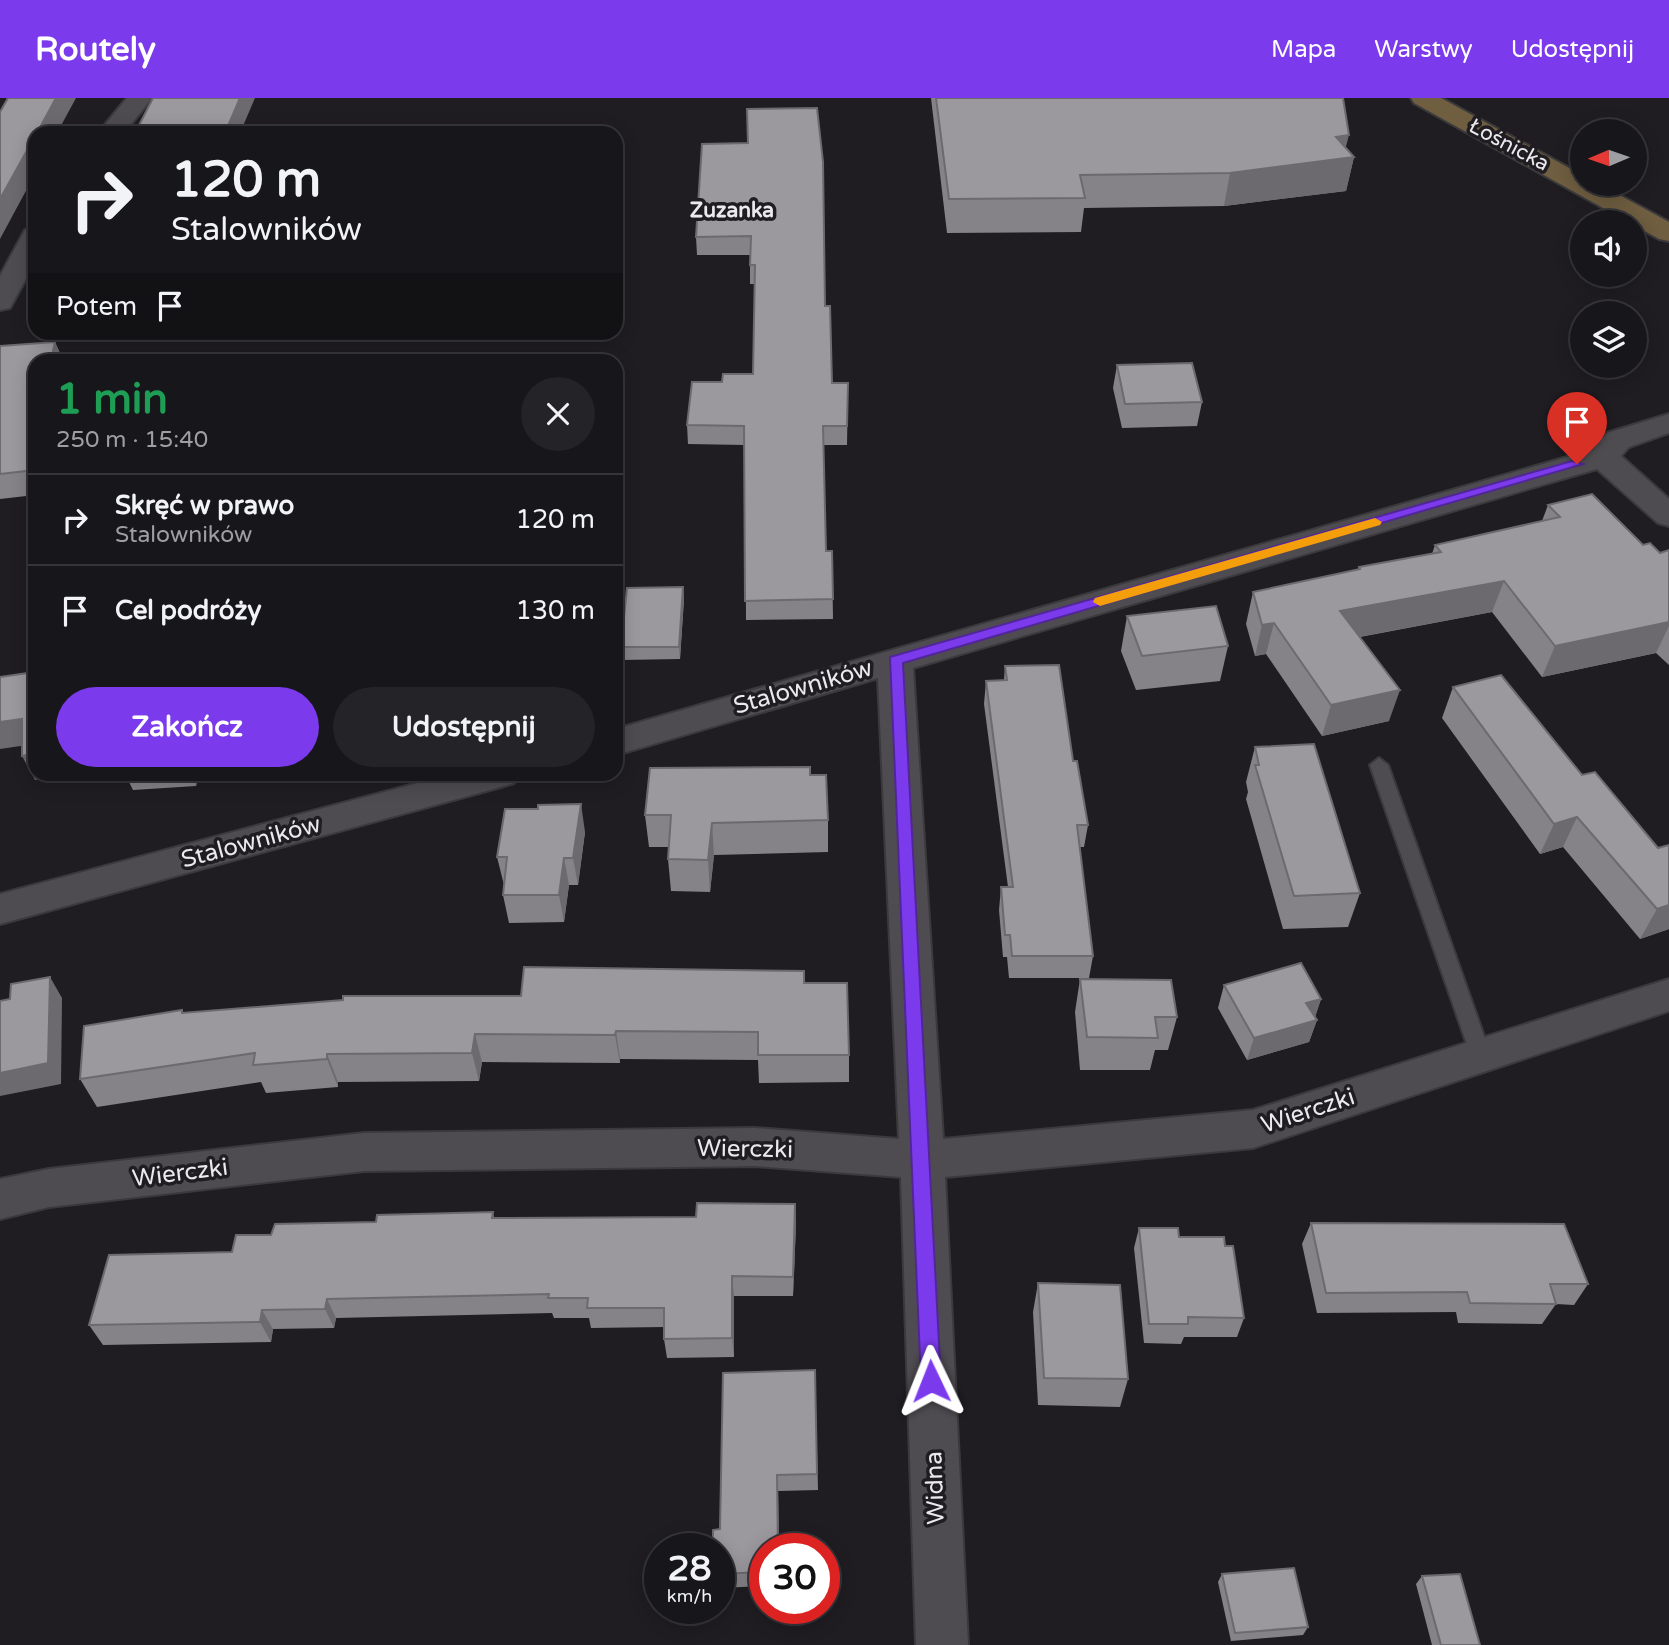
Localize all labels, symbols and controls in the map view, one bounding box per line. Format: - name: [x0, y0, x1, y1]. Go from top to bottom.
- text: Routely: [35, 30, 156, 69]
- text: Mapa: [1271, 35, 1336, 64]
- text: Warstwy: [1374, 35, 1473, 64]
- text: Udostępnij: [1511, 35, 1634, 64]
- street label: Łośnicka: [1465, 113, 1553, 177]
- north arrow: [1570, 119, 1647, 196]
- map controls: [1570, 119, 1647, 378]
- text: 120 m: [171, 151, 321, 210]
- icon: right: [56, 154, 147, 245]
- district label: Zuzanka: [690, 198, 774, 223]
- button: sound: [1570, 210, 1647, 287]
- text: Stalowników: [171, 211, 362, 249]
- icon: arrive: [151, 287, 189, 325]
- text: Potem: [56, 291, 137, 322]
- button: layers: [1570, 301, 1647, 378]
- text: 1 min: [56, 374, 168, 425]
- button: close: [521, 377, 595, 451]
- pin: [1547, 392, 1607, 464]
- icon: arrive: [1558, 403, 1596, 441]
- text: 250 m · 15:40: [56, 426, 208, 454]
- text: Skręć w prawo: [115, 490, 294, 521]
- icon: right: [56, 501, 94, 539]
- text: 120 m: [515, 504, 595, 535]
- text: Stalowników: [115, 521, 252, 549]
- icon: arrive: [56, 592, 94, 630]
- text: Cel podróży: [115, 595, 262, 626]
- text: 130 m: [515, 595, 595, 626]
- street label: Stalowników: [730, 653, 876, 721]
- button: Zakończ: [56, 687, 319, 767]
- button: Udostępnij: [333, 687, 595, 767]
- street label: Stalowników: [178, 809, 324, 875]
- street label: Wierczki: [1258, 1082, 1358, 1140]
- street label: Wierczki: [697, 1134, 793, 1164]
- street label: Wierczki: [130, 1153, 230, 1193]
- position arrow: [894, 1344, 968, 1418]
- street label: Widna: [919, 1451, 951, 1525]
- speed limit sign: 30: [749, 1533, 840, 1624]
- text: 28: [668, 1548, 711, 1590]
- text: km/h: [667, 1585, 712, 1607]

